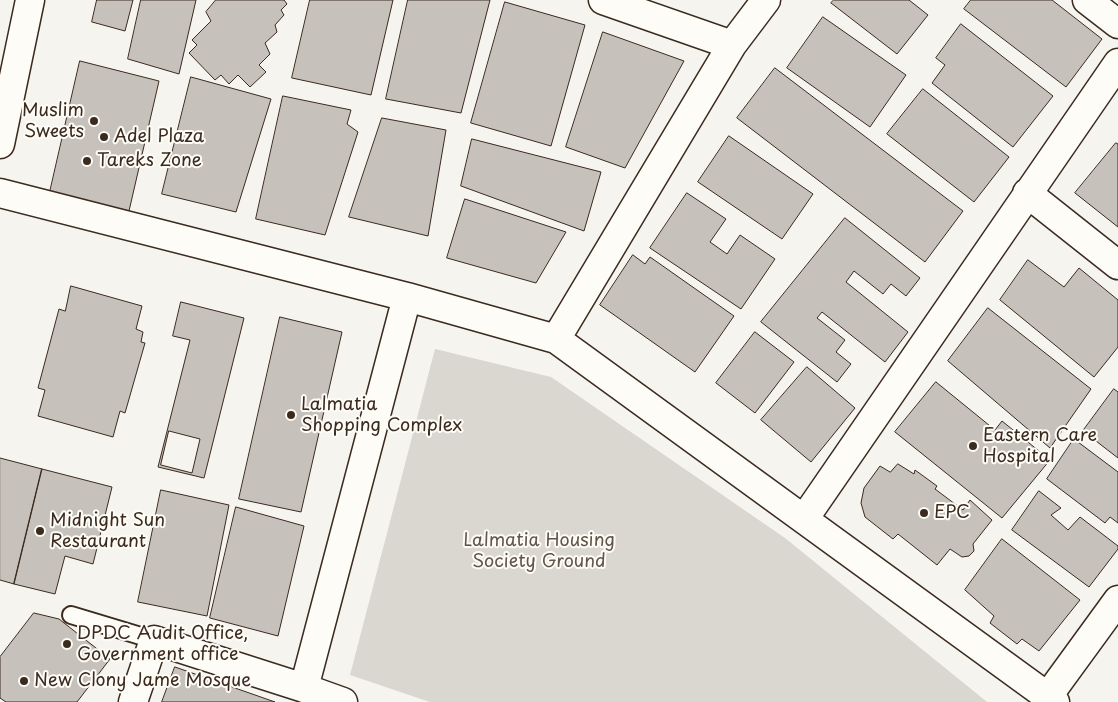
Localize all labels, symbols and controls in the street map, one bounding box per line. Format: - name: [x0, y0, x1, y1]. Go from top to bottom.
- place label: Muslim Sweets: [22, 100, 84, 142]
- marker: Muslim Sweets: [88, 115, 100, 127]
- place label: Adel Plaza: [114, 126, 204, 148]
- marker: Adel Plaza: [98, 131, 110, 143]
- place label: Tareks Zone: [97, 150, 202, 172]
- marker: Tareks Zone: [81, 155, 93, 167]
- place label: Lalmatia Shopping Complex: [301, 394, 462, 436]
- marker: Lalmatia Shopping Complex: [285, 409, 297, 421]
- place label: Eastern Care Hospital: [983, 425, 1097, 468]
- marker: Eastern Care Hospital: [967, 440, 979, 452]
- place label: EPC: [934, 502, 970, 524]
- marker: EPC: [918, 507, 930, 519]
- place label: Midnight Sun Restaurant: [50, 510, 165, 552]
- marker: Midnight Sun Restaurant: [34, 525, 46, 537]
- park label: Lalmatia Housing Society Ground: [463, 530, 615, 572]
- place label: DPDC Audit Office, Government office: [77, 623, 248, 666]
- marker: DPDC Audit Office, Government office: [61, 638, 73, 650]
- place label: New Clony Jame Mosque: [34, 670, 251, 692]
- marker: New Clony Jame Mosque: [18, 675, 30, 687]

